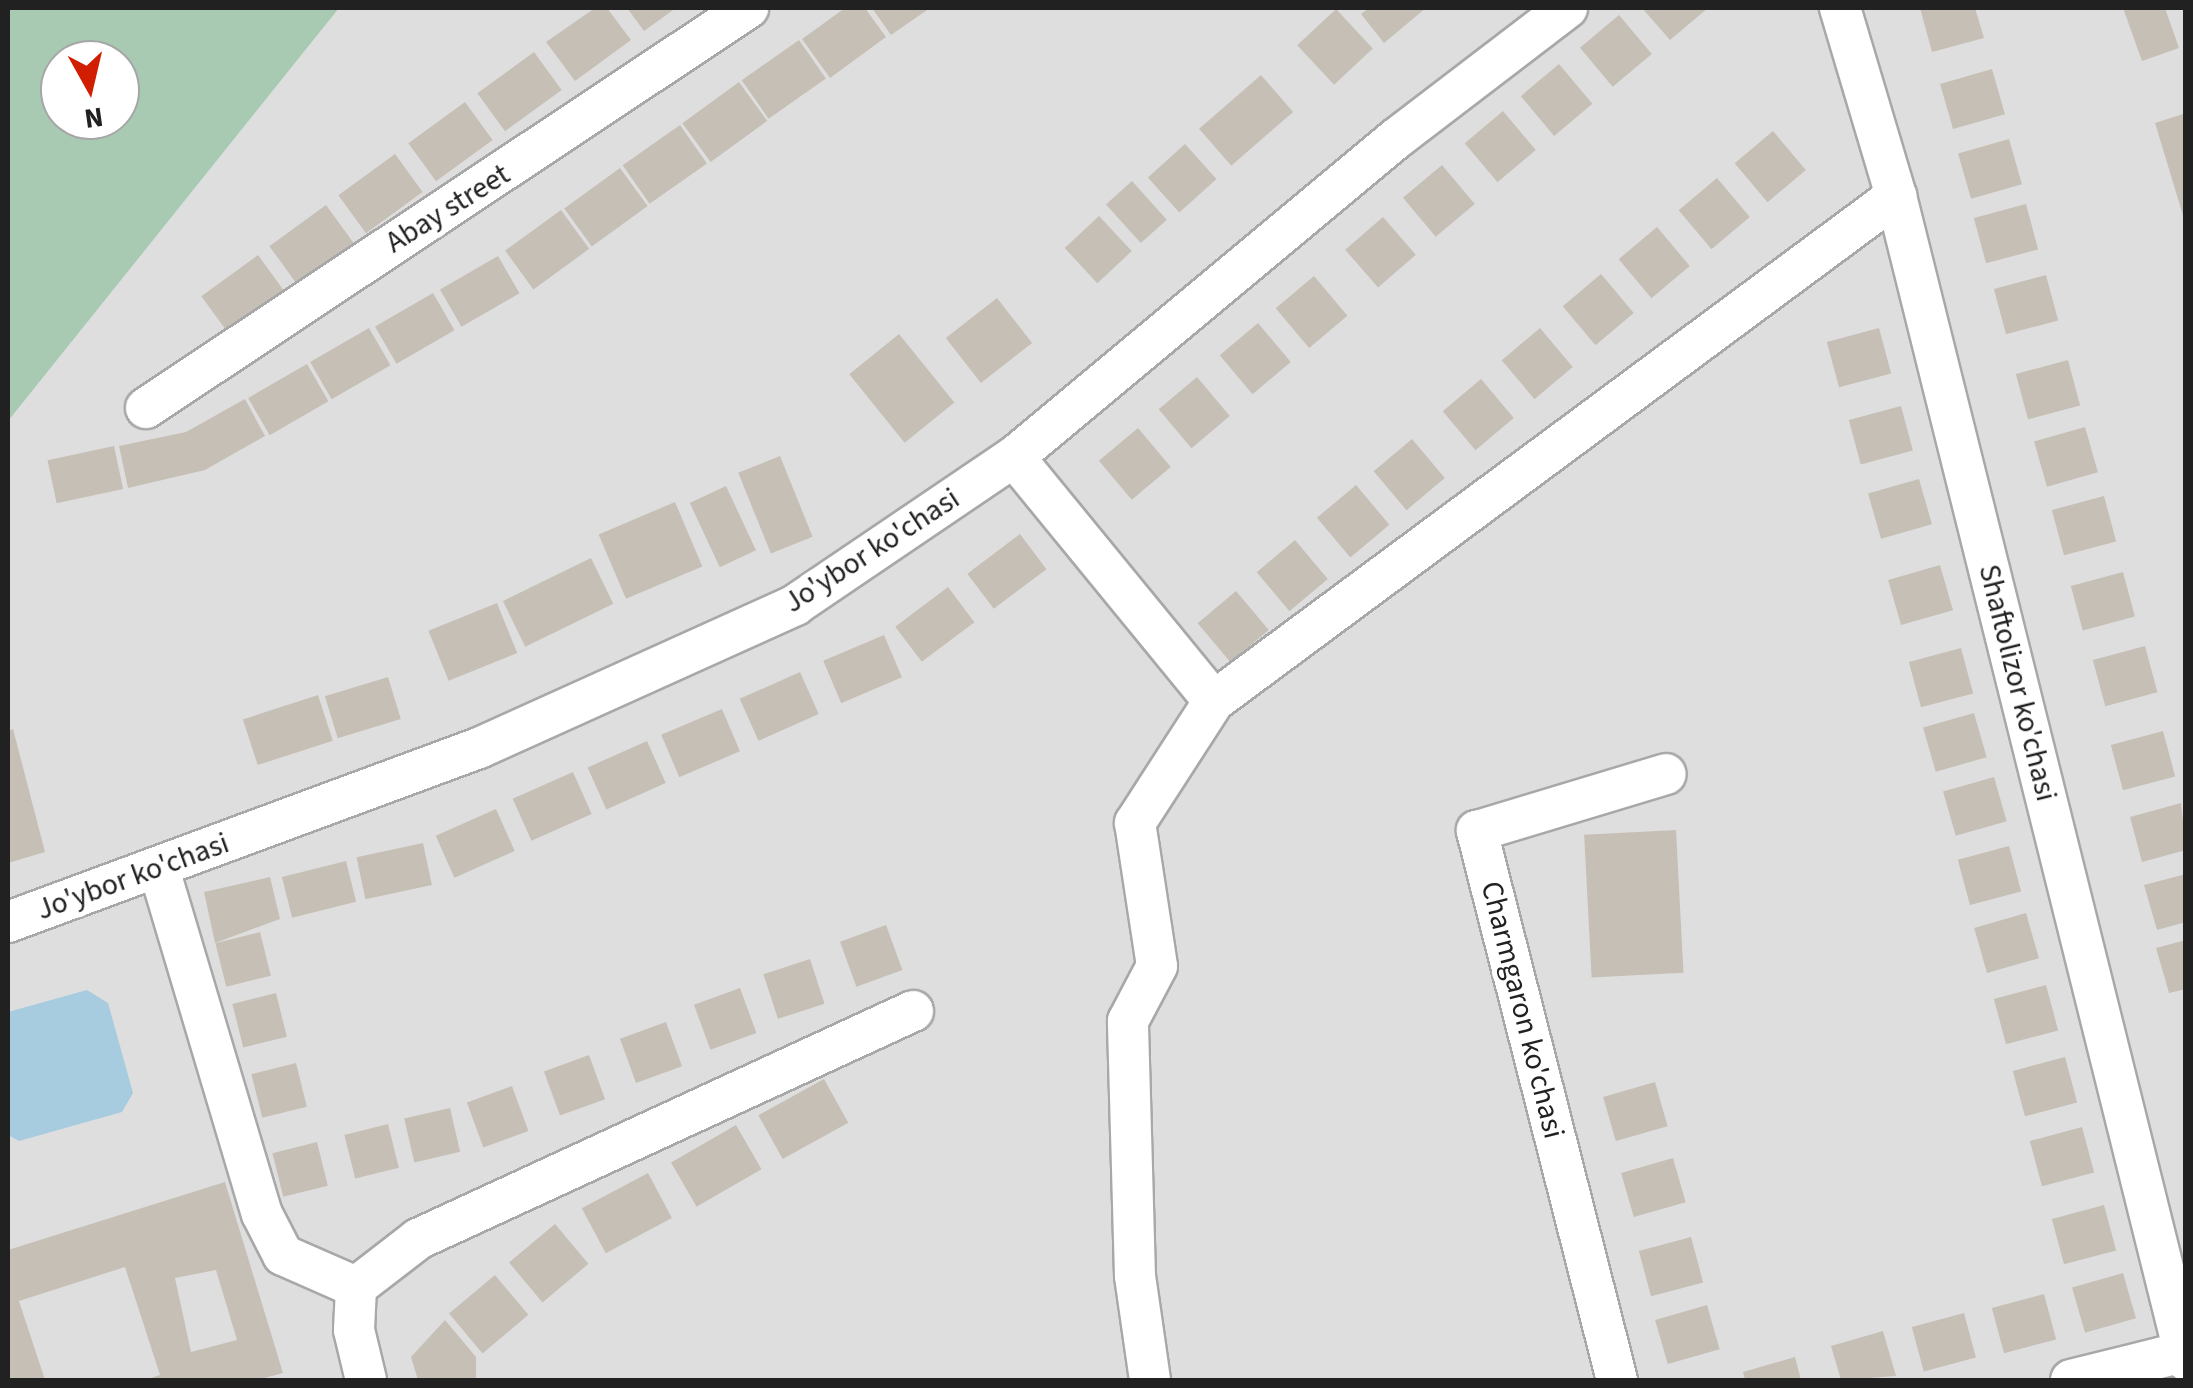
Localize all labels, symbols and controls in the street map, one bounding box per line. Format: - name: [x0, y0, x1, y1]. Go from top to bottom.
- north arrow: [40, 40, 140, 140]
- text: N: [82, 97, 106, 139]
- street label: Abay street: [379, 157, 517, 261]
- street label: Jo'ybor ko'chasi: [778, 481, 966, 621]
- street label: Shaftolizor ko'chasi: [1970, 561, 2064, 805]
- street label: Jo'ybor ko'chasi: [32, 826, 234, 928]
- street label: Charmgaron ko'chasi: [1473, 878, 1571, 1142]

